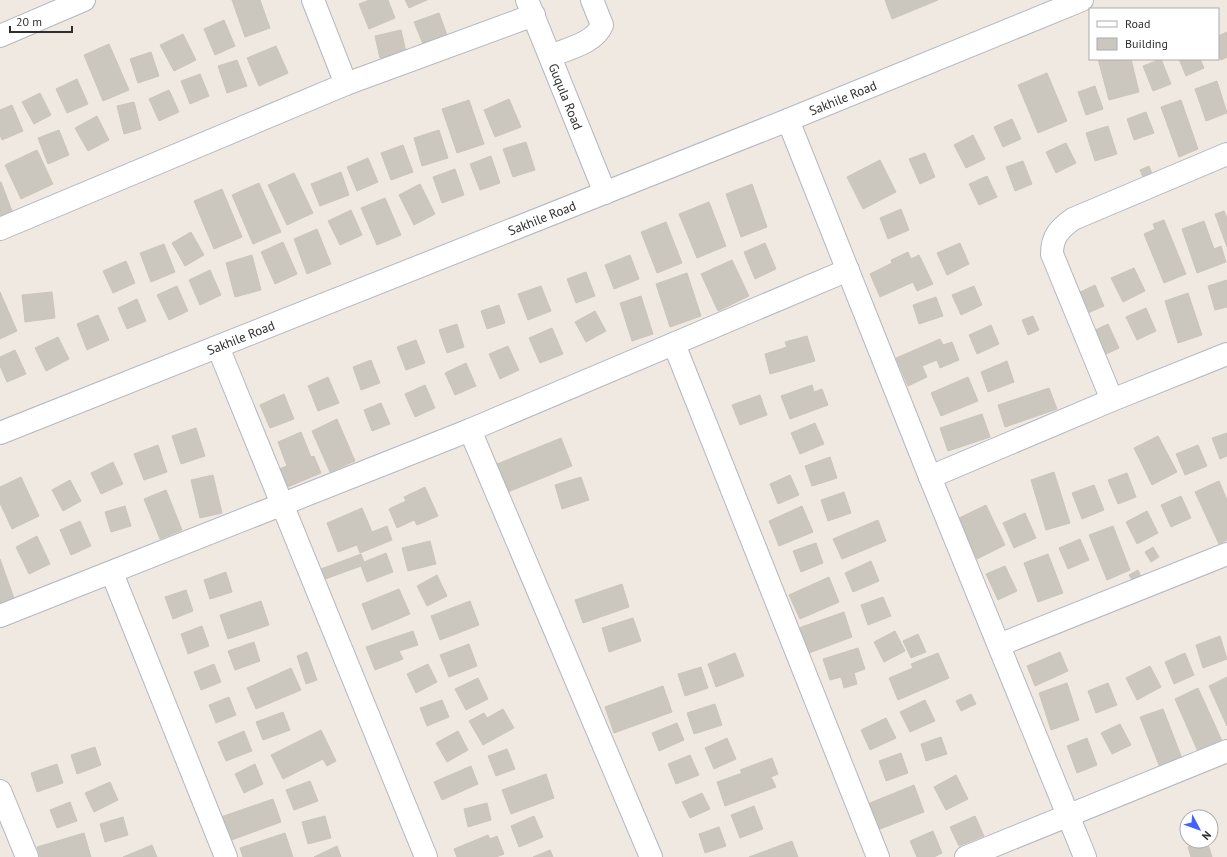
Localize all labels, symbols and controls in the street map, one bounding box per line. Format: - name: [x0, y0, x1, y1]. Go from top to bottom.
- scale bar: [10, 8, 72, 34]
- legend: [1089, 8, 1219, 60]
- text: 20 m: [16, 14, 42, 29]
- text: Road: [1125, 16, 1150, 31]
- text: Building: [1125, 36, 1168, 51]
- street label: Guqula Road: [545, 61, 587, 132]
- street label: Sakhile Road: [806, 76, 879, 119]
- street label: Sakhile Road: [505, 197, 578, 239]
- street label: Sakhile Road: [204, 316, 277, 359]
- north arrow: [1179, 809, 1219, 849]
- text: N: [1199, 828, 1214, 843]

